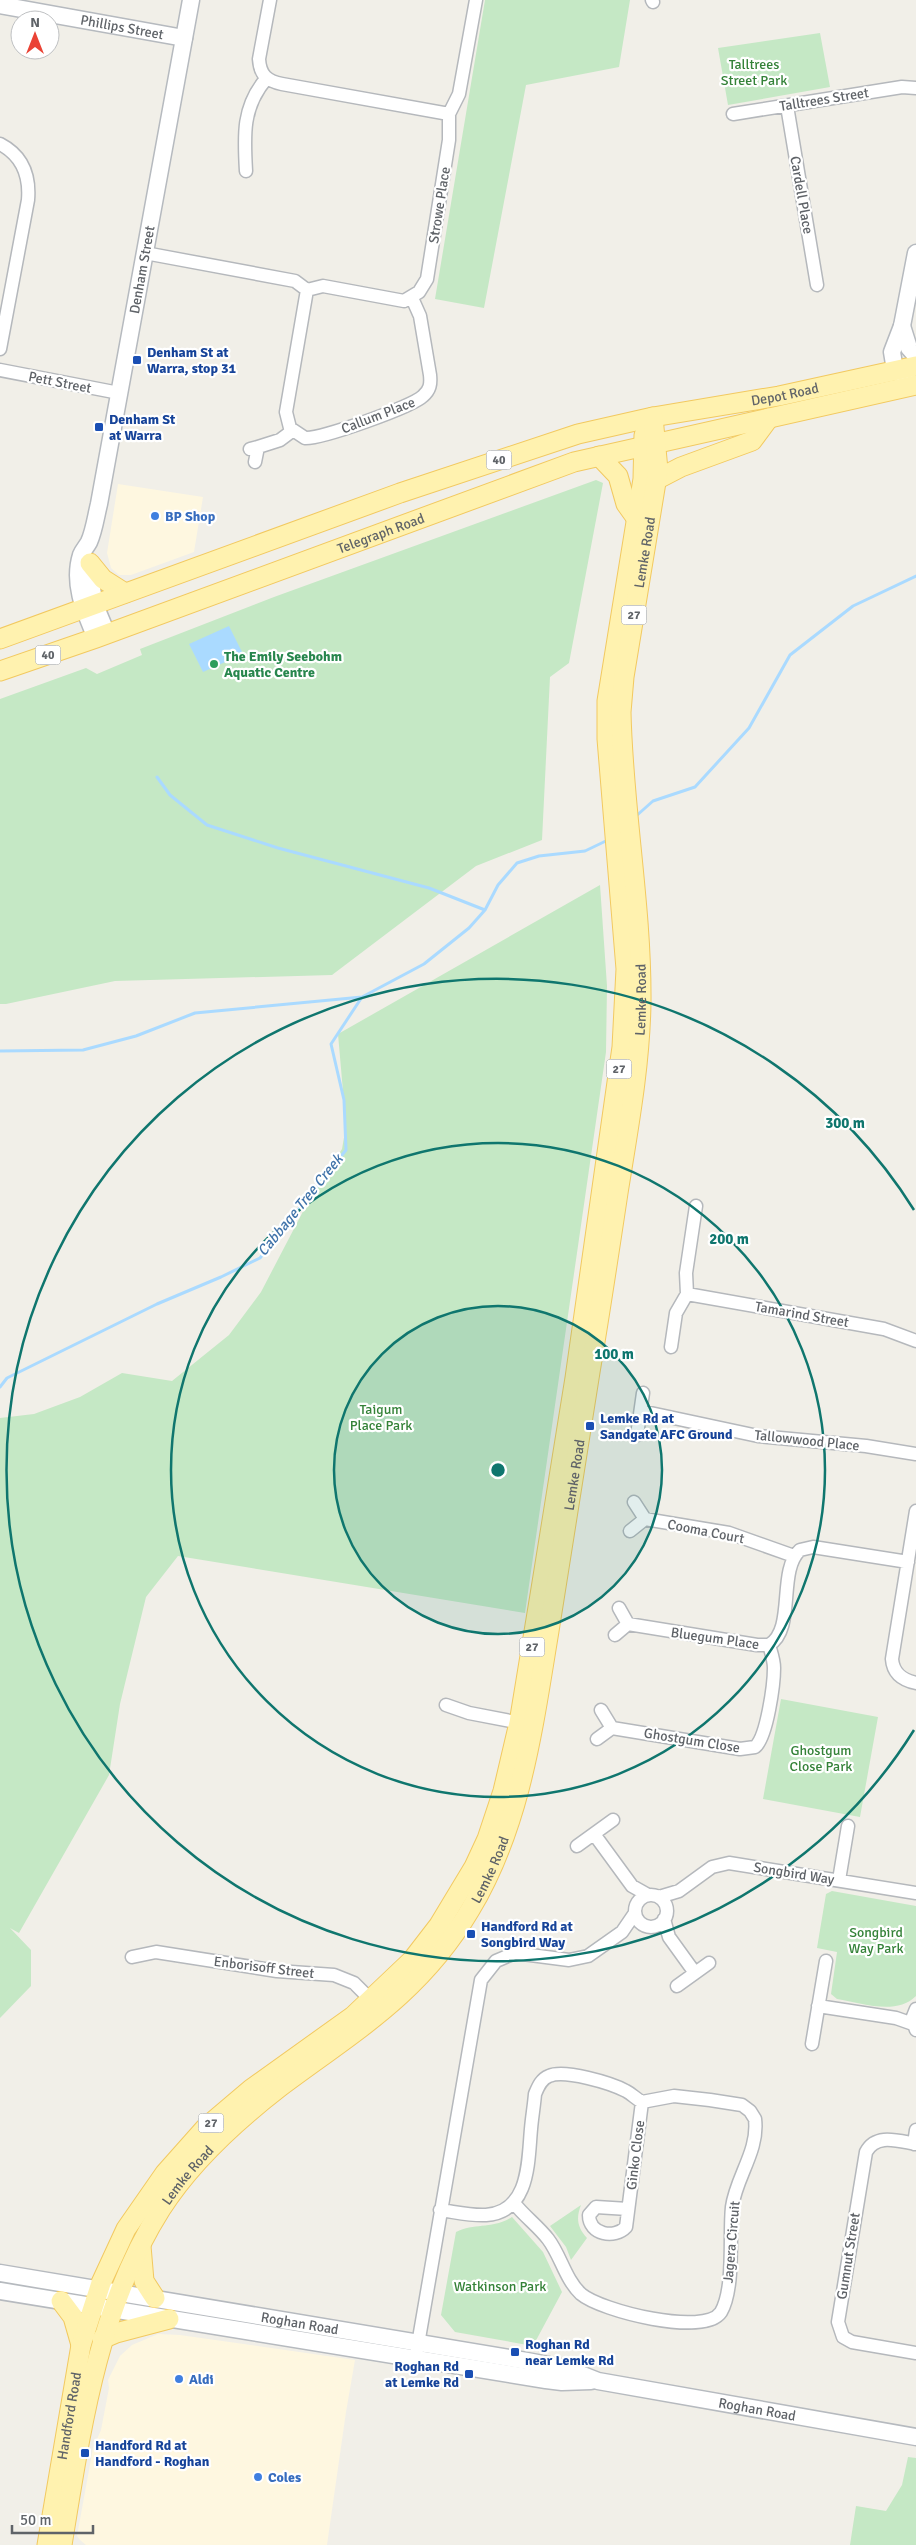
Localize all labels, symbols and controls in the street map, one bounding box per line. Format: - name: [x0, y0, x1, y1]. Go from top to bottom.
- north arrow: [10, 10, 60, 60]
- street label: Phillips Street: [79, 12, 165, 43]
- text: N: [30, 14, 40, 31]
- park label: Talltrees Street Park: [721, 56, 787, 89]
- street label: Talltrees Street: [778, 84, 870, 115]
- street label: Cardell Place: [786, 155, 817, 235]
- street label: Strowe Place: [425, 166, 454, 245]
- street label: Denham Street: [126, 224, 159, 315]
- place label: Denham St at Warra, stop 31: [147, 344, 237, 377]
- marker: Denham St at Warra, stop 31: [131, 354, 143, 366]
- street label: Pett Street: [27, 368, 93, 397]
- street label: Depot Road: [750, 380, 820, 410]
- street label: Callum Place: [339, 394, 418, 437]
- place label: Denham St at Warra: [109, 411, 176, 444]
- marker: Denham St at Warra: [93, 421, 105, 433]
- road number: 40: [486, 450, 512, 470]
- place label: BP Shop: [165, 508, 216, 525]
- marker: BP Shop: [149, 510, 161, 522]
- street label: Telegraph Road: [335, 510, 427, 557]
- street label: Lemke Road: [631, 516, 659, 589]
- road number: 27: [622, 606, 646, 624]
- road number: 40: [36, 646, 60, 664]
- place label: The Emily Seebohm Aquatic Centre: [224, 648, 342, 681]
- marker: The Emily Seebohm Aquatic Centre: [208, 658, 220, 670]
- street label: Lemke Road: [632, 963, 650, 1036]
- road number: 27: [606, 1060, 632, 1078]
- text: 300 m: [825, 1114, 865, 1132]
- water label: Cabbage Tree Creek: [253, 1149, 347, 1260]
- text: 200 m: [709, 1230, 749, 1248]
- street label: Tamarind Street: [754, 1298, 850, 1331]
- text: 100 m: [594, 1345, 634, 1363]
- park label: Taigum Place Park: [350, 1401, 412, 1434]
- place label: Lemke Rd at Sandgate AFC Ground: [600, 1410, 733, 1443]
- marker: Lemke Rd at Sandgate AFC Ground: [584, 1420, 596, 1432]
- street label: Tallowwood Place: [753, 1427, 860, 1454]
- street label: Lemke Road: [561, 1438, 589, 1512]
- centre of rings: [489, 1461, 507, 1479]
- street label: Cooma Court: [666, 1516, 746, 1547]
- street label: Bluegum Place: [670, 1624, 760, 1653]
- road number: 27: [520, 1638, 544, 1656]
- street label: Ghostgum Close: [643, 1725, 741, 1756]
- park label: Ghostgum Close Park: [790, 1742, 852, 1775]
- street label: Lemke Road: [468, 1834, 513, 1907]
- street label: Songbird Way: [752, 1859, 836, 1888]
- place label: Handford Rd at Songbird Way: [481, 1918, 573, 1951]
- park label: Songbird Way Park: [849, 1924, 903, 1957]
- marker: Handford Rd at Songbird Way: [465, 1928, 477, 1940]
- street label: Enborisoff Street: [213, 1953, 315, 1982]
- road number: 27: [198, 2114, 224, 2132]
- street label: Ginko Close: [623, 2119, 648, 2191]
- street label: Lemke Road: [158, 2142, 217, 2208]
- street label: Jagera Circuit: [719, 2200, 744, 2284]
- street label: Gumnut Street: [833, 2211, 864, 2301]
- park label: Watkinson Park: [454, 2278, 546, 2295]
- street label: Roghan Road: [260, 2309, 340, 2338]
- place label: Roghan Rd near Lemke Rd: [525, 2336, 614, 2369]
- marker: Roghan Rd near Lemke Rd: [509, 2346, 521, 2358]
- place label: Roghan Rd at Lemke Rd: [385, 2358, 459, 2391]
- marker: Roghan Rd at Lemke Rd: [463, 2368, 475, 2380]
- street label: Handford Road: [54, 2371, 85, 2461]
- place label: Aldi: [189, 2371, 214, 2388]
- marker: Aldi: [173, 2373, 185, 2385]
- street label: Roghan Road: [717, 2394, 797, 2425]
- place label: Handford Rd at Handford - Roghan: [95, 2437, 210, 2470]
- marker: Handford Rd at Handford - Roghan: [79, 2447, 91, 2459]
- place label: Coles: [268, 2469, 301, 2486]
- marker: Coles: [252, 2471, 264, 2483]
- scale bar: [12, 2502, 94, 2534]
- text: 50 m: [20, 2511, 51, 2529]

